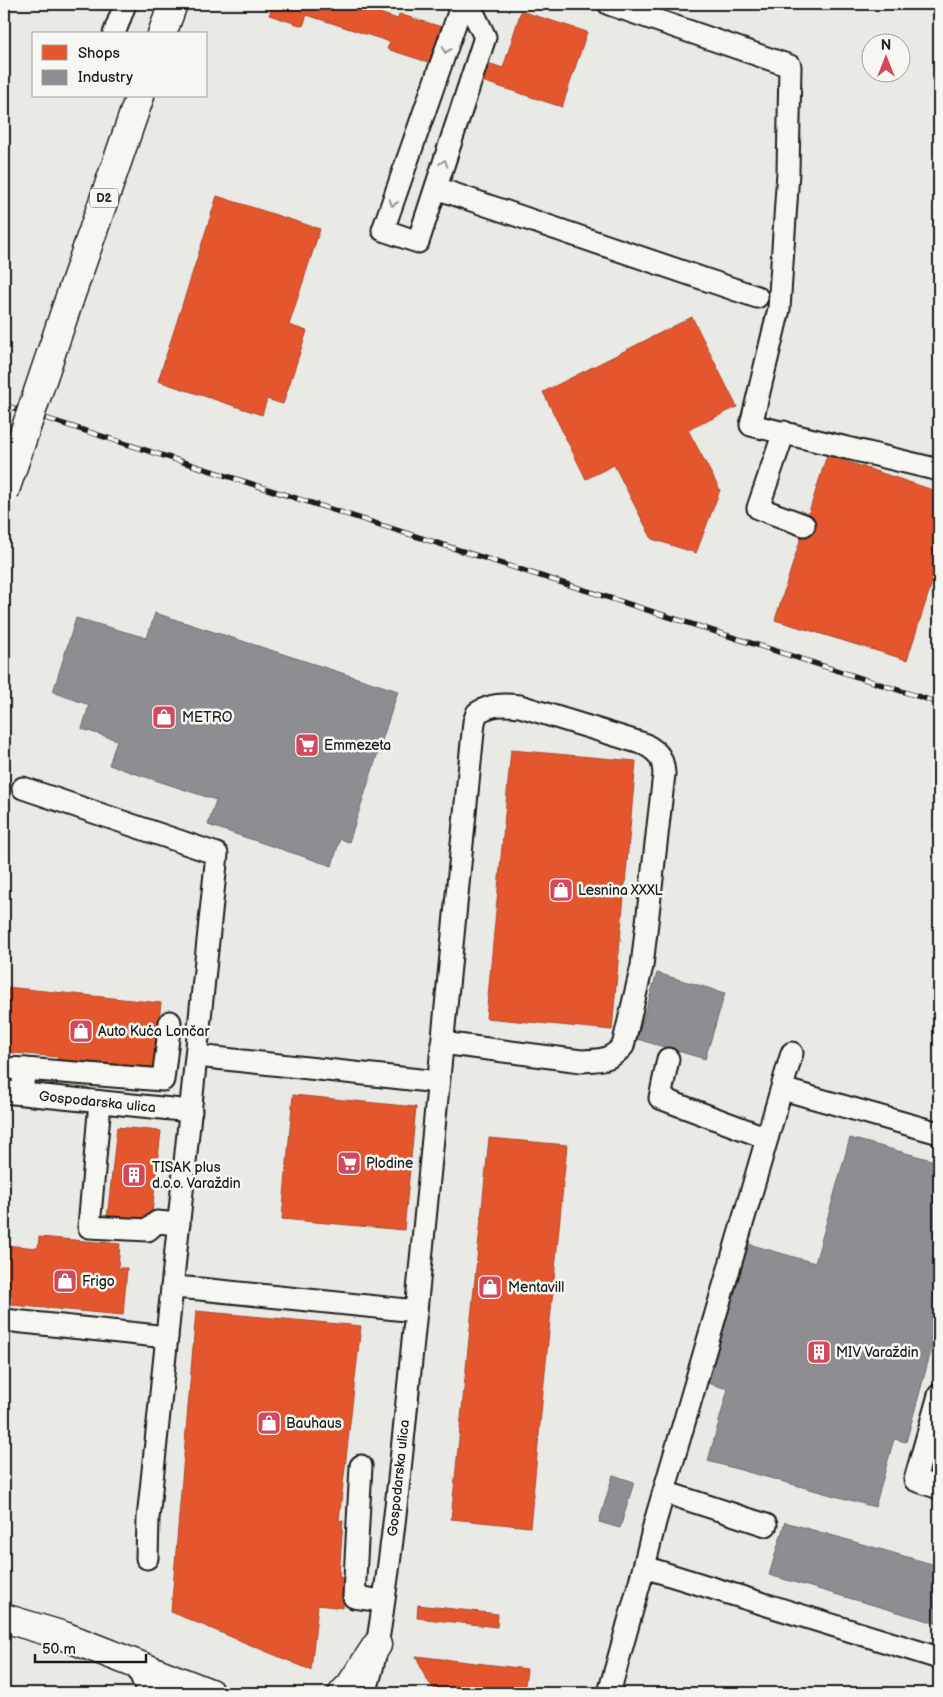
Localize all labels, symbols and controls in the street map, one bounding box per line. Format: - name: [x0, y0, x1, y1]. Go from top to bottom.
- legend: [32, 32, 208, 98]
- north arrow: [860, 32, 910, 82]
- text: N: [881, 37, 891, 54]
- text: Shops: [78, 44, 121, 63]
- one-way arrow: [442, 45, 452, 54]
- text: Industry: [78, 68, 133, 87]
- one-way arrow: [439, 159, 449, 167]
- road number: D2: [90, 188, 118, 208]
- one-way arrow: [389, 199, 399, 207]
- shop icon: METRO: [151, 704, 177, 730]
- place label: METRO: [182, 709, 233, 726]
- supermarket icon: Emmezeta: [294, 732, 320, 758]
- place label: Emmezeta: [324, 737, 391, 754]
- shop icon: Lesnina XXXL: [548, 877, 574, 903]
- place label: Lesnina XXXL: [578, 882, 663, 899]
- shop icon: Auto Kuća Lončar: [68, 1018, 94, 1044]
- place label: Auto Kuća Lončar: [98, 1023, 211, 1040]
- street label: Gospodarska ulica: [38, 1088, 157, 1116]
- supermarket icon: Plodine: [336, 1150, 362, 1176]
- place label: Plodine: [366, 1155, 413, 1172]
- place label: TISAK plus d.o.o. Varaždin: [152, 1159, 241, 1192]
- building icon: TISAK plus d.o.o. Varaždin: [121, 1162, 147, 1188]
- shop icon: Frigo: [52, 1268, 78, 1294]
- place label: Frigo: [82, 1273, 115, 1290]
- shop icon: Mentavill: [477, 1274, 503, 1300]
- place label: Mentavill: [508, 1279, 564, 1296]
- building icon: MIV Varaždin: [806, 1339, 832, 1365]
- place label: MIV Varaždin: [836, 1344, 919, 1361]
- shop icon: Bauhaus: [256, 1410, 282, 1436]
- place label: Bauhaus: [286, 1415, 342, 1432]
- street label: Gospodarska ulica: [384, 1419, 413, 1537]
- scale bar: [35, 1632, 146, 1664]
- text: 50 m: [42, 1640, 76, 1659]

